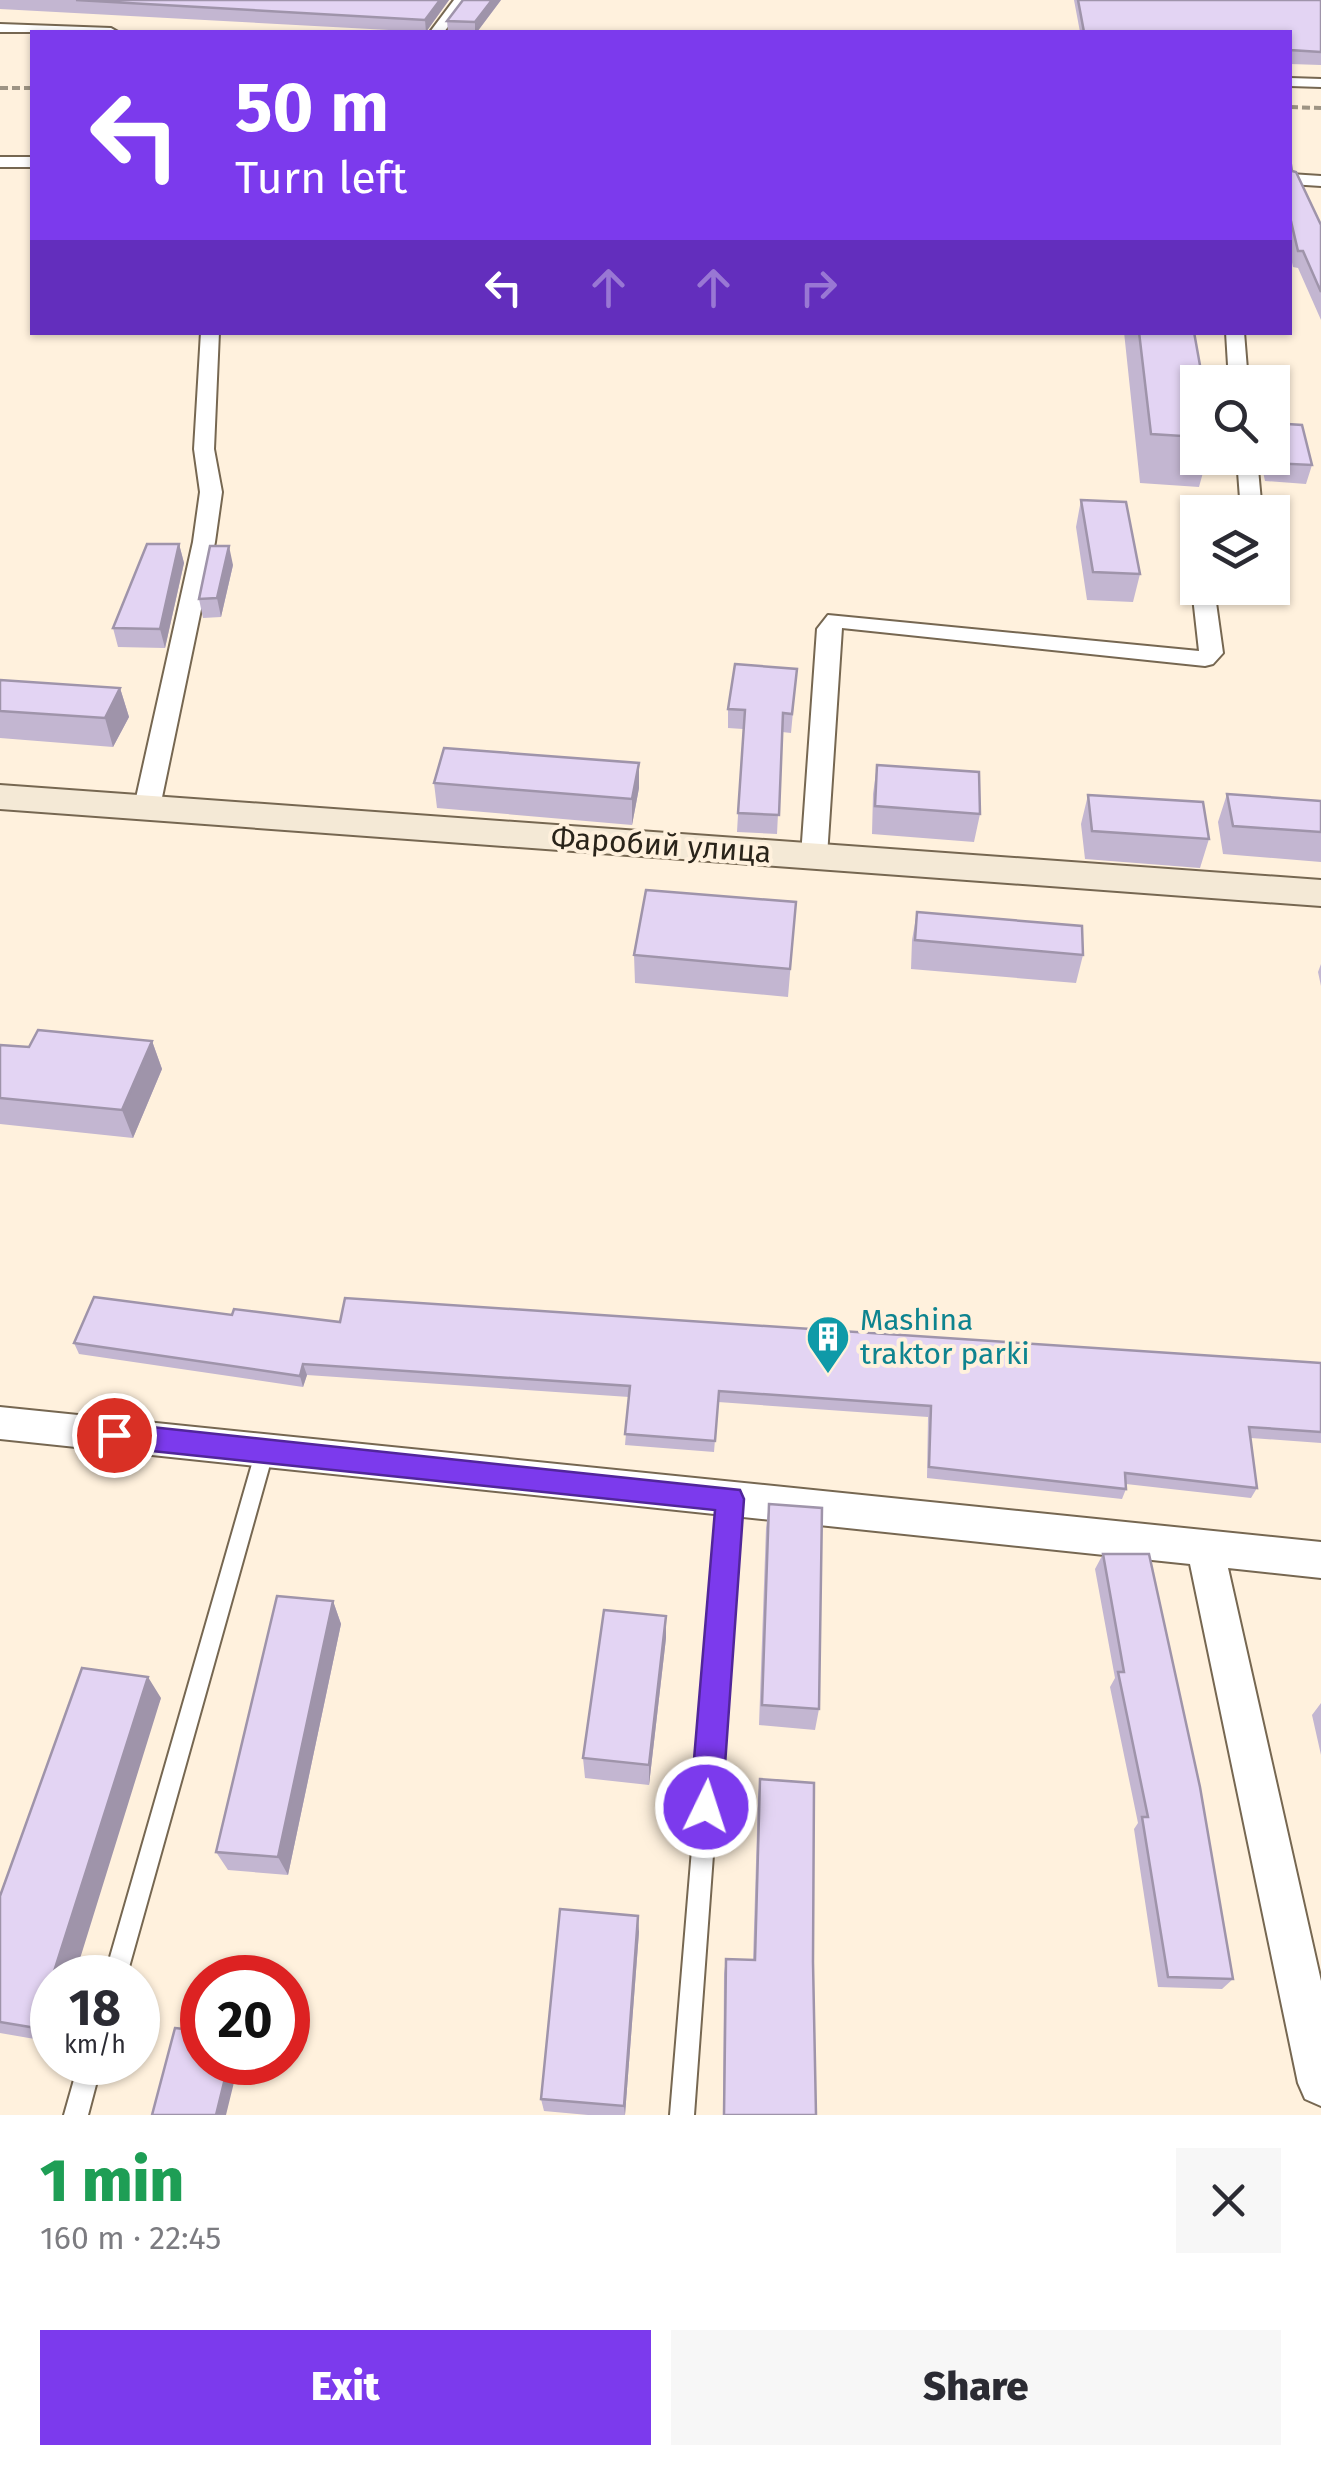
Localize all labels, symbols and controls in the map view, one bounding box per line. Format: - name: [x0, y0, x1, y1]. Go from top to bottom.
- text: 50 m: [235, 66, 389, 150]
- icon: left: [70, 70, 200, 200]
- text: Turn left: [235, 151, 407, 205]
- icon: left: [476, 260, 531, 315]
- icon: ahead: [581, 260, 636, 315]
- icon: ahead: [686, 260, 741, 315]
- icon: right: [791, 260, 846, 315]
- map controls: [1180, 365, 1290, 605]
- button: search: [1180, 365, 1290, 475]
- button: layers: [1180, 495, 1290, 605]
- street label: Фаробий улица: [550, 819, 772, 871]
- place label: Mashina traktor parki: [860, 1302, 1030, 1372]
- building icon: Mashina traktor parki: [805, 1314, 851, 1375]
- pin: [72, 1393, 157, 1478]
- icon: arrive: [87, 1408, 142, 1463]
- position arrow: [654, 1755, 758, 1859]
- speed limit sign: 20: [180, 1955, 310, 2085]
- text: 18: [69, 1978, 121, 2038]
- text: km/h: [64, 2030, 126, 2060]
- text: 1 min: [40, 2145, 184, 2217]
- button: close: [1176, 2148, 1281, 2253]
- text: 160 m · 22:45: [40, 2219, 221, 2257]
- button: Exit: [40, 2330, 651, 2445]
- button: Share: [671, 2330, 1281, 2445]

